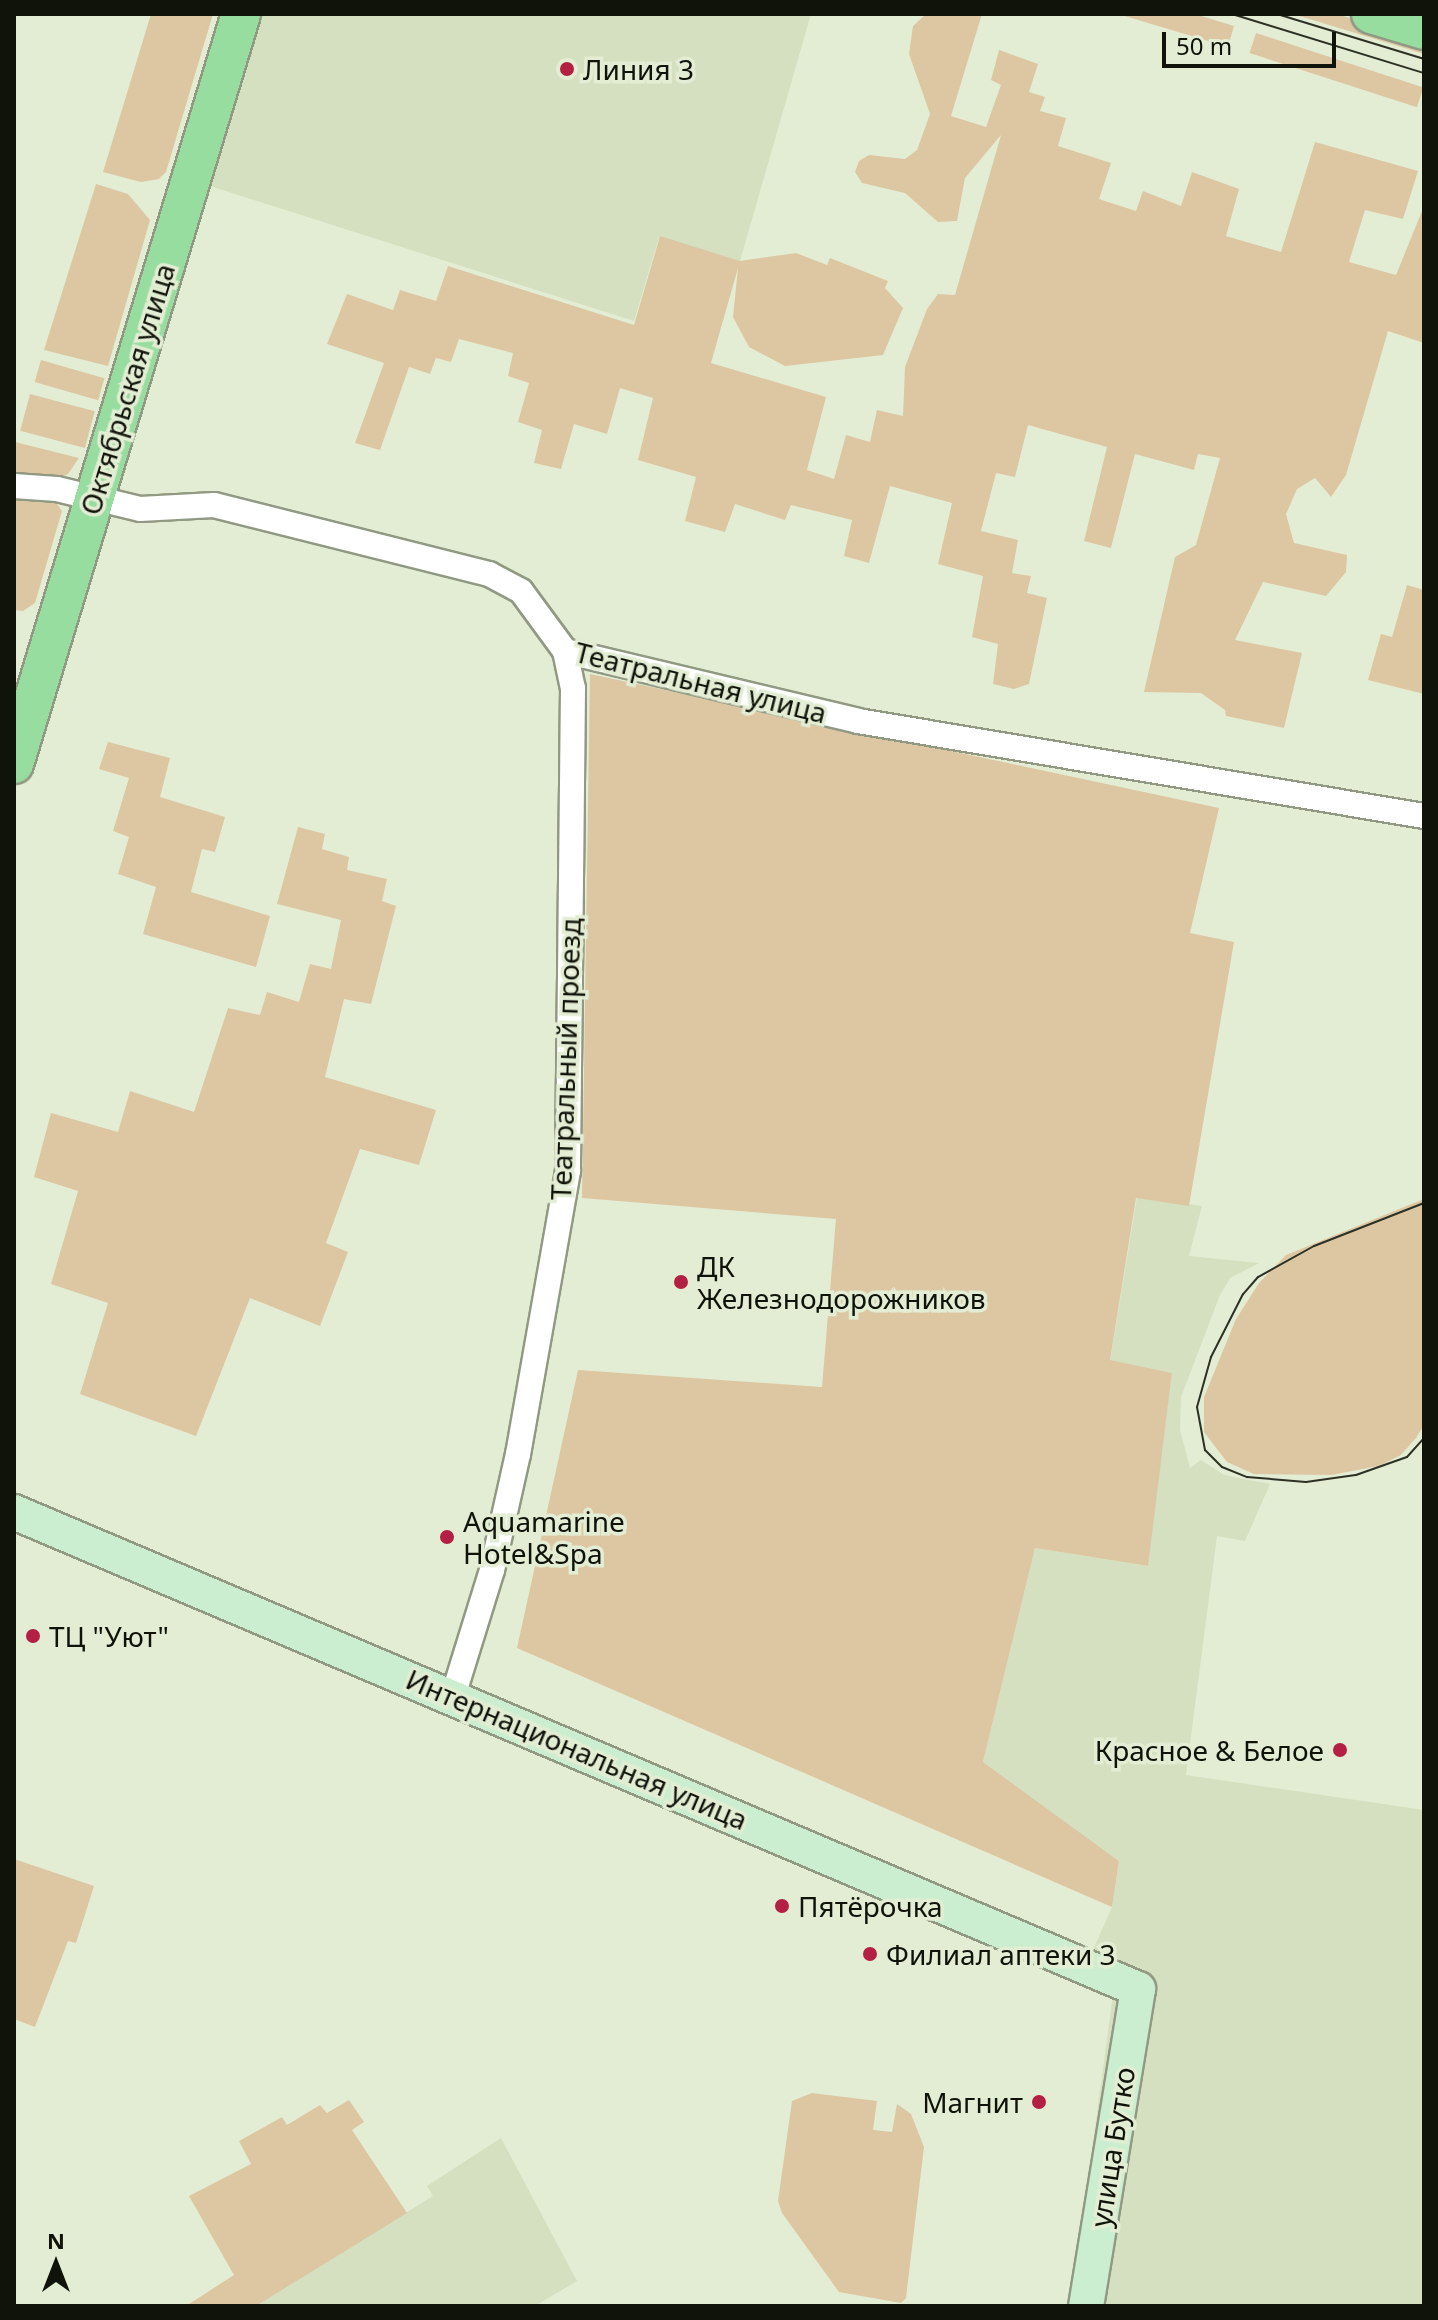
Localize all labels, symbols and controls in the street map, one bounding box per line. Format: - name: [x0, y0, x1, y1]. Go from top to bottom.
- scale bar: [1166, 16, 1340, 66]
- text: 50 m: [1176, 29, 1232, 62]
- place label: Линия 3: [583, 52, 694, 86]
- marker: Линия 3: [558, 60, 576, 78]
- street label: Октябрьская улица: [73, 259, 181, 519]
- street label: Театральная улица: [572, 634, 830, 730]
- street label: Театральный проезд: [543, 917, 587, 1201]
- place label: ДК Железнодорожников: [697, 1249, 986, 1315]
- marker: ДК Железнодорожников: [672, 1273, 690, 1291]
- place label: Aquamarine Hotel&Spa: [463, 1504, 625, 1570]
- marker: Aquamarine Hotel&Spa: [438, 1528, 456, 1546]
- place label: ТЦ "Уют": [49, 1619, 169, 1653]
- marker: ТЦ "Уют": [24, 1627, 42, 1645]
- street label: Интернациональная улица: [401, 1662, 753, 1836]
- place label: Красное & Белое: [1095, 1733, 1324, 1767]
- marker: Красное & Белое: [1331, 1741, 1349, 1759]
- place label: Пятёрочка: [798, 1889, 943, 1923]
- marker: Пятёрочка: [773, 1897, 791, 1915]
- place label: Филиал аптеки 3: [886, 1937, 1116, 1971]
- marker: Филиал аптеки 3: [861, 1945, 879, 1963]
- street label: улица Бутко: [1083, 2064, 1141, 2230]
- place label: Магнит: [922, 2085, 1023, 2119]
- marker: Магнит: [1030, 2093, 1048, 2111]
- north arrow: [16, 2224, 96, 2304]
- text: N: [47, 2225, 65, 2255]

